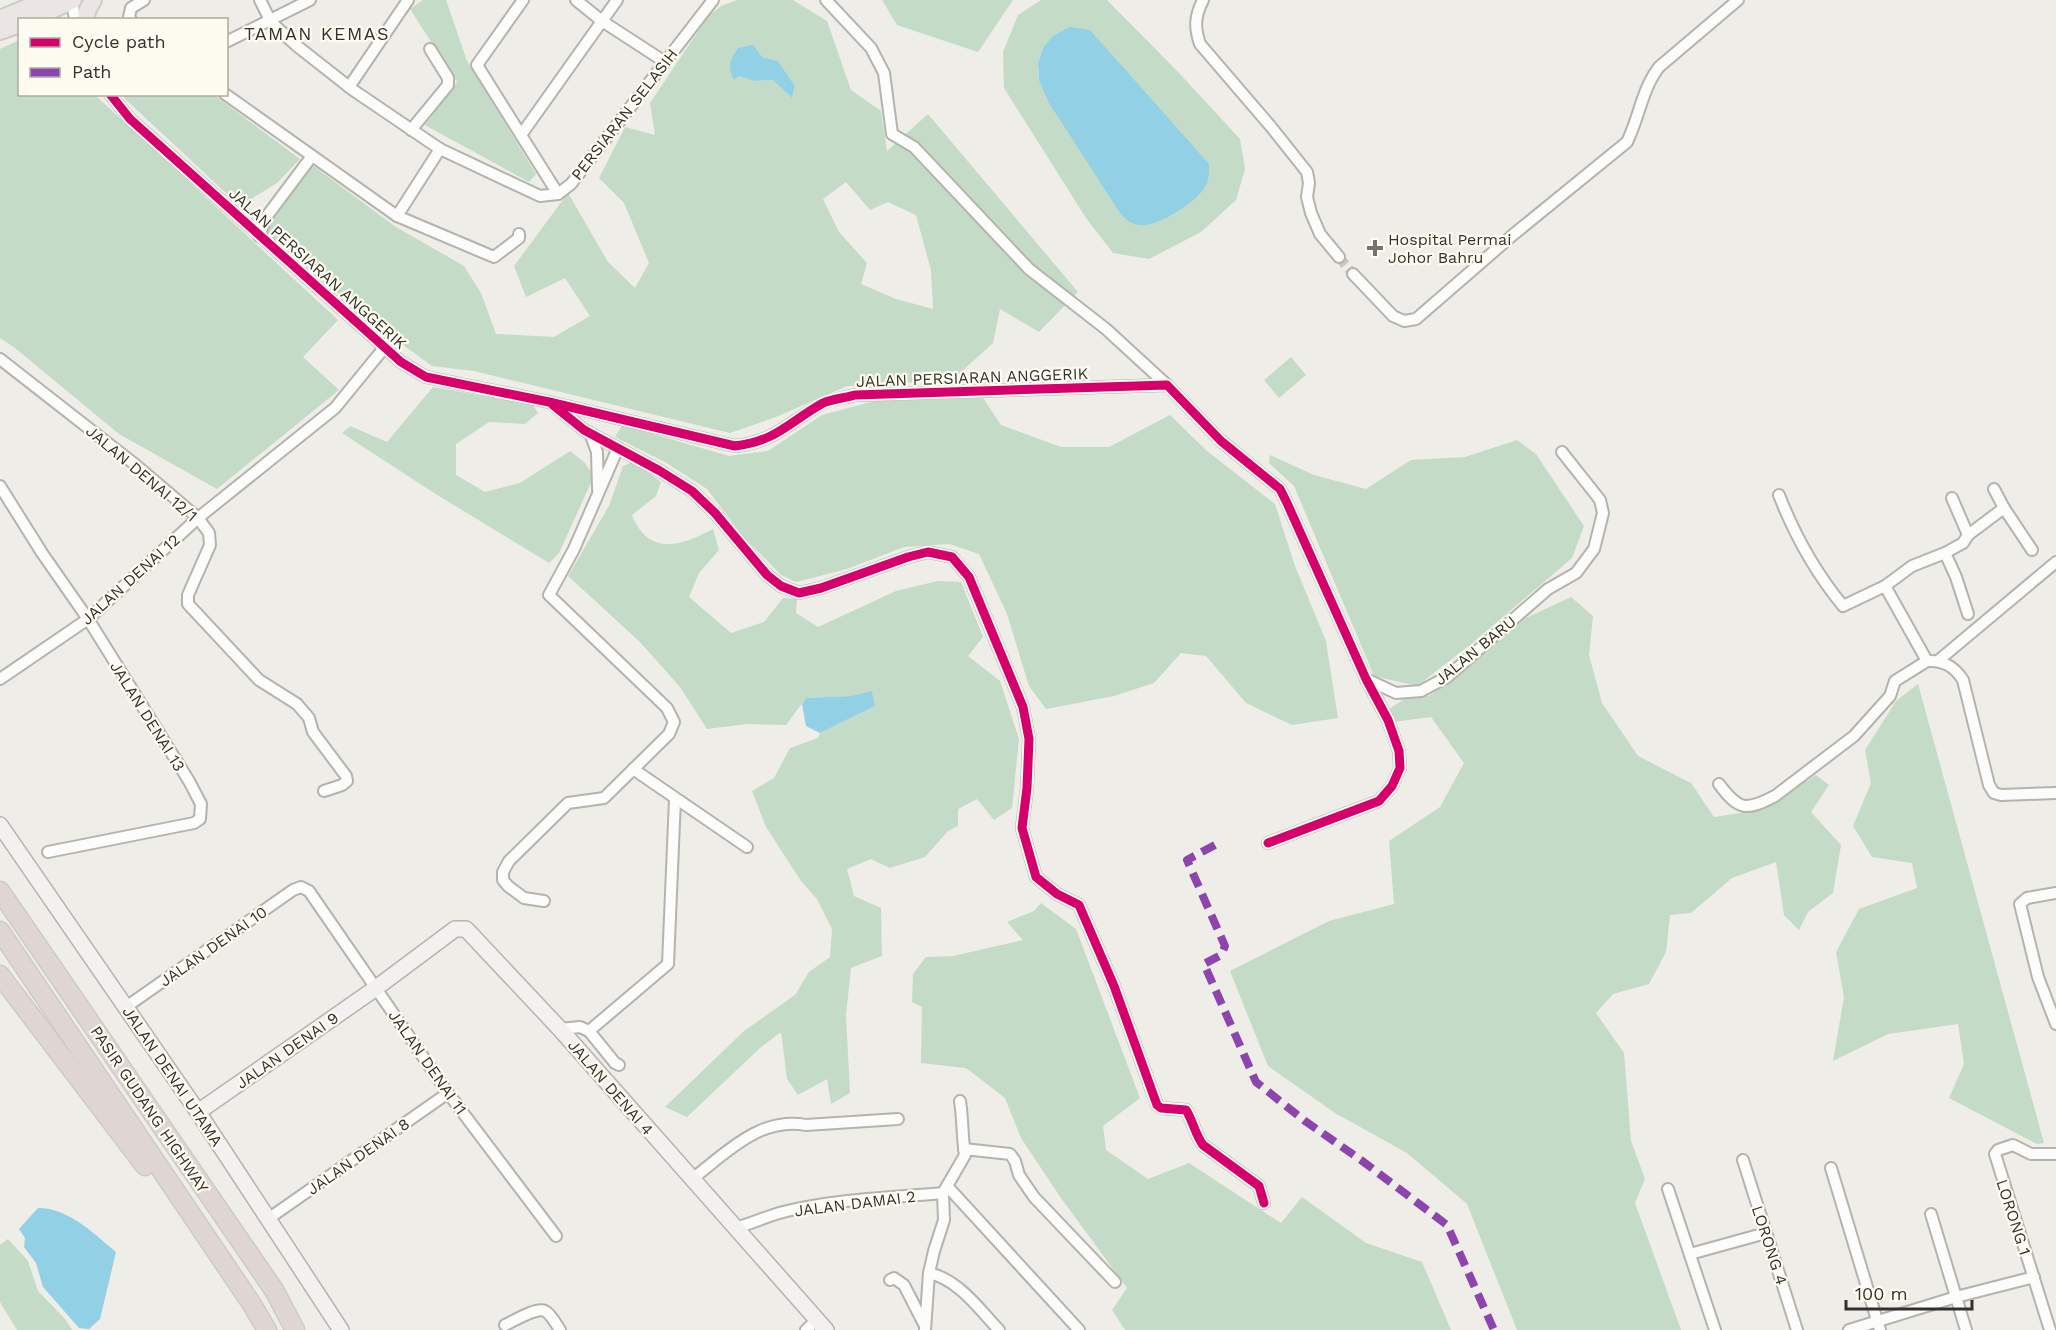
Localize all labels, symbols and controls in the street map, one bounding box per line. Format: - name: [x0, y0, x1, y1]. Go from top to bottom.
- legend: [18, 18, 228, 96]
- district label: TAMAN KEMAS: [244, 23, 390, 44]
- text: Cycle path: [72, 31, 166, 52]
- street label: PERSIARAN SELASIH: [567, 45, 682, 184]
- text: Path: [72, 61, 112, 82]
- street label: JALAN PERSIARAN ANGGERIK: [225, 184, 411, 353]
- place label: Hospital Permai Johor Bahru: [1388, 230, 1511, 267]
- marker: Hospital Permai Johor Bahru: [1366, 239, 1384, 257]
- street label: JALAN PERSIARAN ANGGERIK: [856, 364, 1089, 391]
- street label: JALAN DENAI 12/1: [82, 421, 201, 525]
- street label: JALAN DENAI 12: [77, 530, 184, 629]
- street label: JALAN BARU: [1431, 612, 1520, 689]
- street label: JALAN DENAI 13: [106, 658, 189, 775]
- street label: JALAN DENAI 10: [156, 902, 271, 991]
- street label: JALAN DENAI UTAMA: [119, 1003, 227, 1150]
- street label: JALAN DENAI 11: [385, 1006, 471, 1118]
- street label: JALAN DENAI 9: [232, 1008, 342, 1093]
- street label: PASIR GUDANG HIGHWAY: [87, 1022, 213, 1196]
- street label: JALAN DENAI 4: [564, 1036, 657, 1139]
- street label: JALAN DENAI 8: [303, 1114, 413, 1199]
- street label: LORONG 1: [1992, 1177, 2035, 1257]
- street label: JALAN DAMAI 2: [793, 1187, 917, 1220]
- street label: LORONG 4: [1748, 1203, 1791, 1287]
- scale bar: [1846, 1273, 1972, 1311]
- text: 100 m: [1855, 1283, 1908, 1304]

